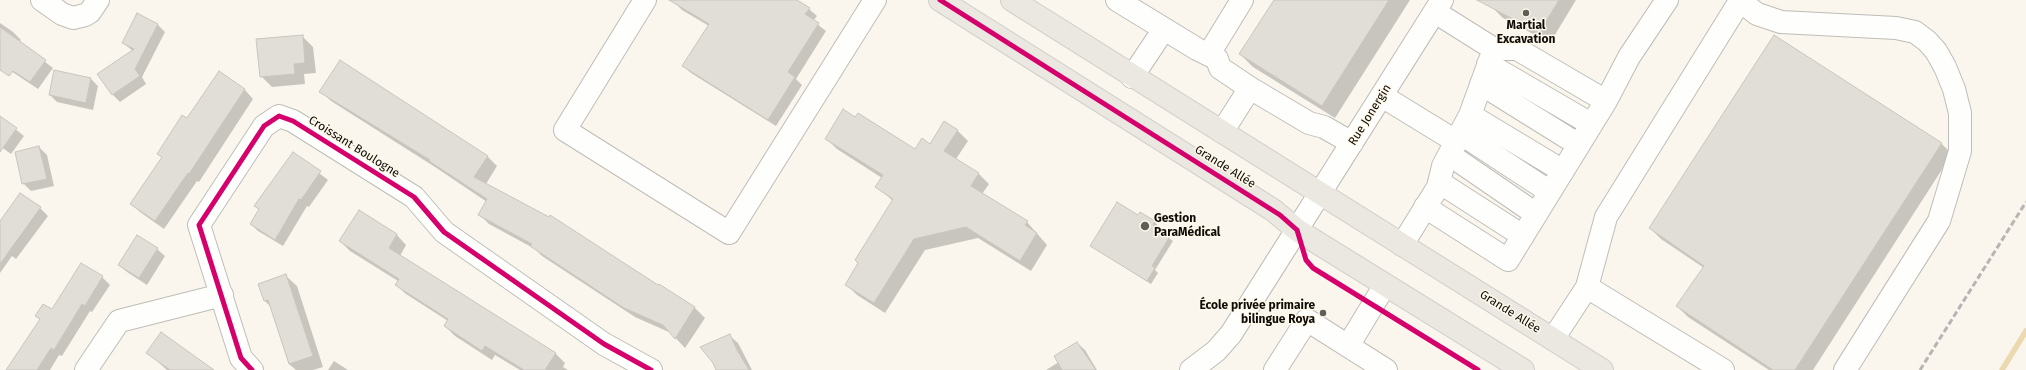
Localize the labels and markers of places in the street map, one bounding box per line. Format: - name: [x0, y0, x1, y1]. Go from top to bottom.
- marker: Martial Excavation: [1521, 8, 1531, 18]
- place label: Martial Excavation: [1497, 19, 1555, 47]
- place label: Gestion ParaMédical: [1154, 212, 1220, 240]
- marker: Gestion ParaMédical: [1139, 220, 1151, 232]
- place label: École privée primaire bilingue Roya: [1199, 299, 1315, 327]
- marker: École privée primaire bilingue Roya: [1318, 308, 1328, 318]

